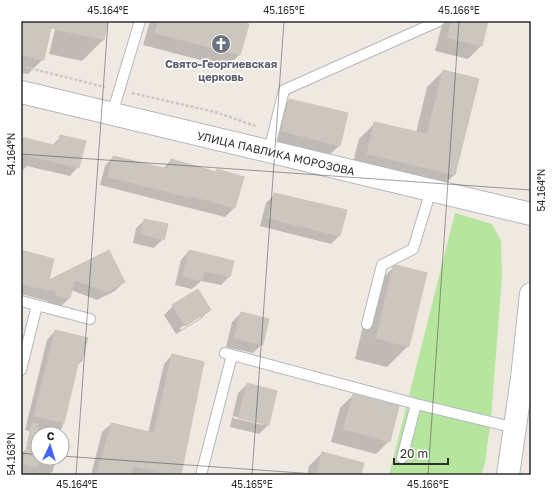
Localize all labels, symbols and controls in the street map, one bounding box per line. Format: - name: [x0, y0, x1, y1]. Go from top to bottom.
- text: 45.164°E: [87, 4, 129, 16]
- text: 45.165°E: [263, 4, 305, 16]
- text: 45.166°E: [438, 4, 480, 16]
- church icon: Свято-Георгиевская церковь: [210, 33, 232, 55]
- place label: Свято-Георгиевская церковь: [165, 57, 277, 83]
- street label: УЛИЦА ПАВЛИКА МОРОЗОВА: [196, 128, 357, 178]
- text: 54.164°N: [5, 133, 17, 175]
- text: 54.164°N: [535, 169, 547, 211]
- north arrow: [30, 426, 70, 466]
- text: С: [46, 429, 55, 442]
- text: 54.163°N: [5, 432, 17, 476]
- scale bar: [394, 440, 448, 466]
- text: 20 m: [400, 446, 428, 461]
- text: 45.164°E: [56, 478, 98, 490]
- text: 45.165°E: [231, 478, 273, 490]
- text: 45.166°E: [407, 478, 449, 490]

